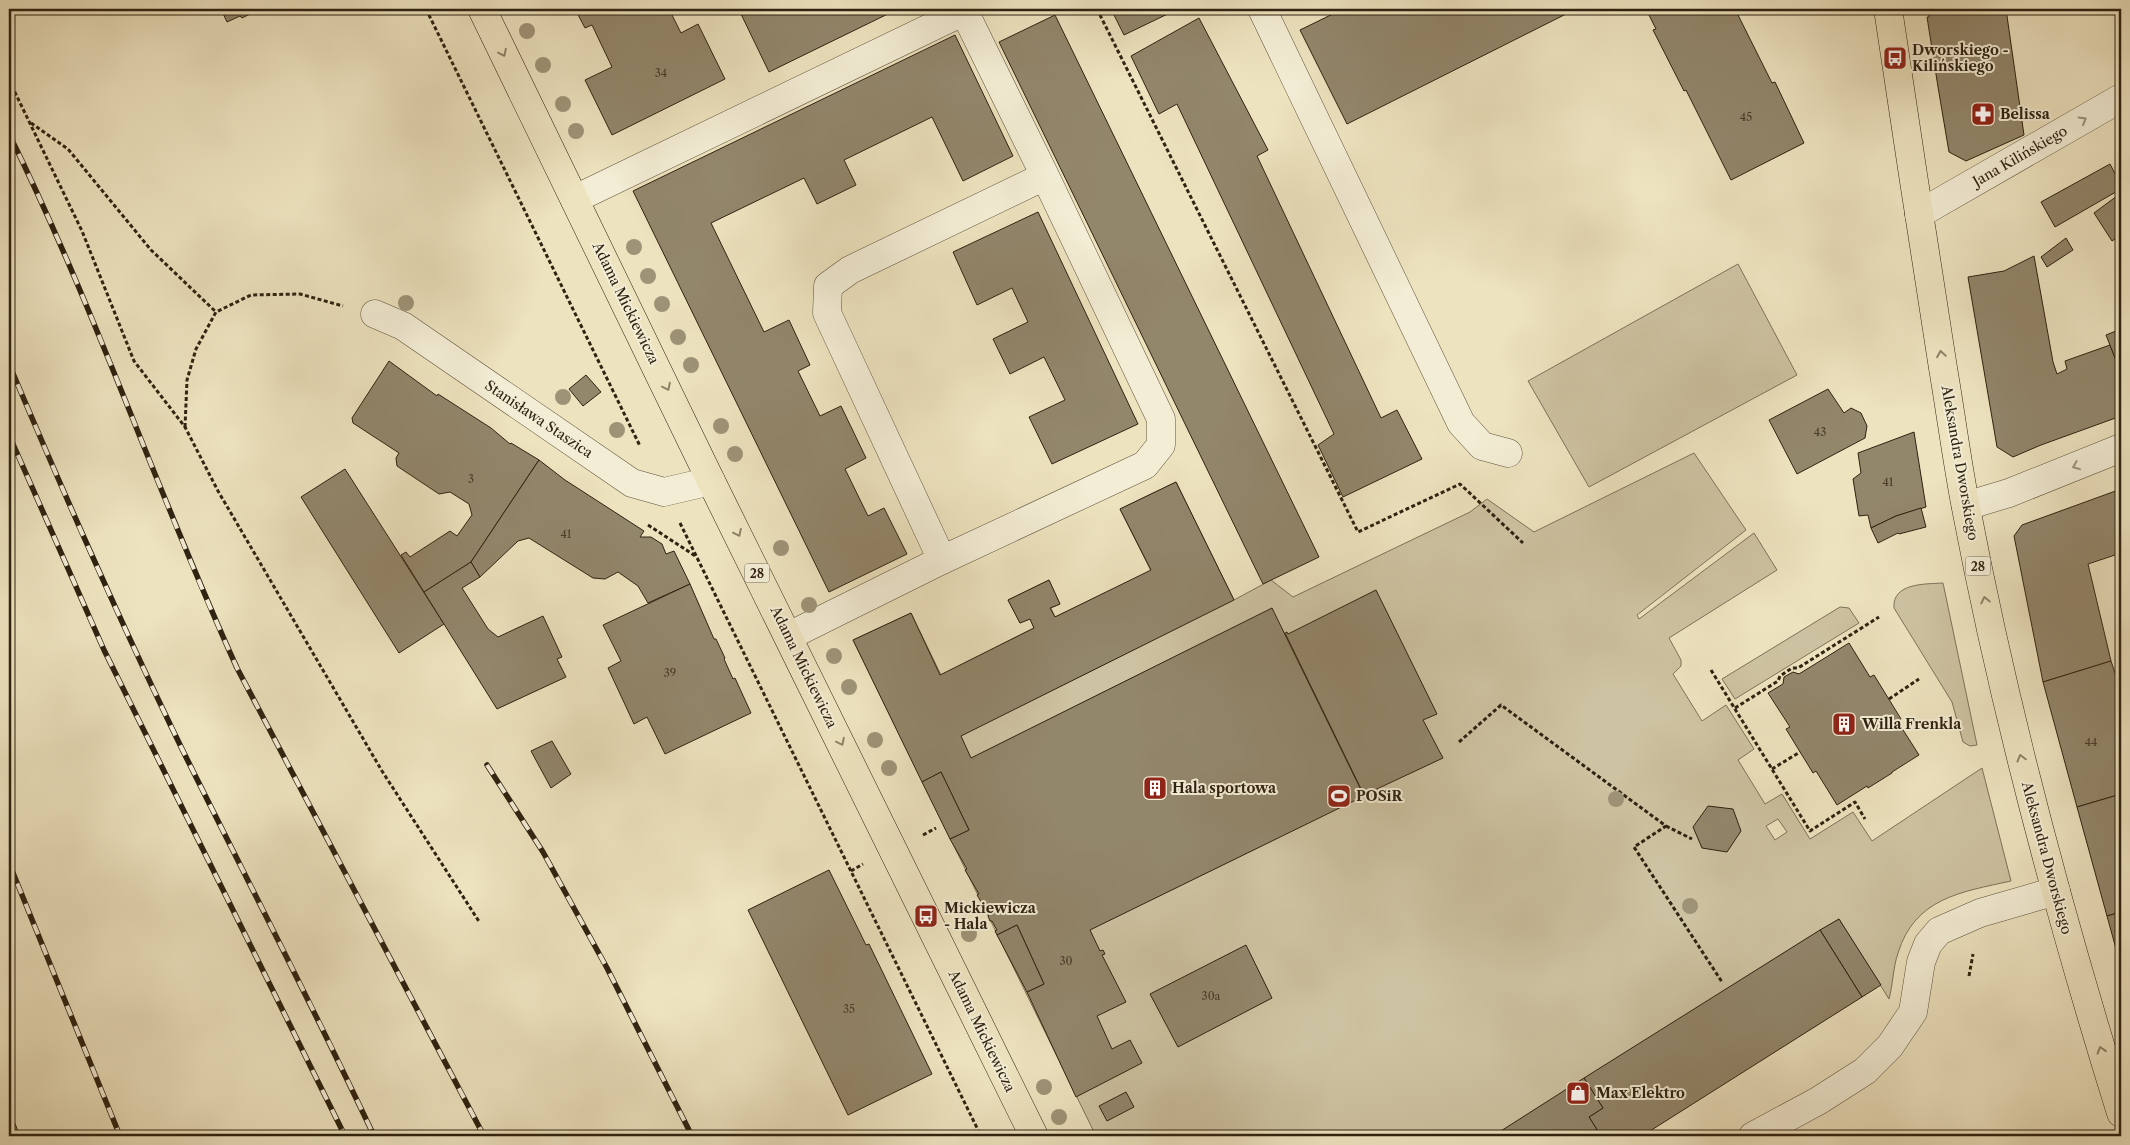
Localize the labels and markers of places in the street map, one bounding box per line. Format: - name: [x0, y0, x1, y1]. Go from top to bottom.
- place label: Dworskiego - Kilińskiego: [1912, 41, 2009, 75]
- bus stop icon: Dworskiego - Kilińskiego: [1882, 45, 1908, 71]
- pharmacy icon: Belissa: [1970, 101, 1996, 127]
- place label: Belissa: [2000, 105, 2051, 123]
- building icon: Willa Frenkla: [1831, 711, 1857, 737]
- place label: Willa Frenkla: [1861, 715, 1962, 733]
- building icon: Hala sportowa: [1142, 775, 1168, 801]
- place label: Hala sportowa: [1172, 779, 1277, 797]
- sports icon: POSiR: [1326, 783, 1352, 809]
- place label: POSiR: [1356, 787, 1404, 805]
- place label: Mickiewicza - Hala: [944, 899, 1037, 933]
- bus stop icon: Mickiewicza - Hala: [913, 903, 939, 929]
- shop icon: Max Elektro: [1565, 1080, 1591, 1106]
- place label: Max Elektro: [1596, 1084, 1685, 1102]

